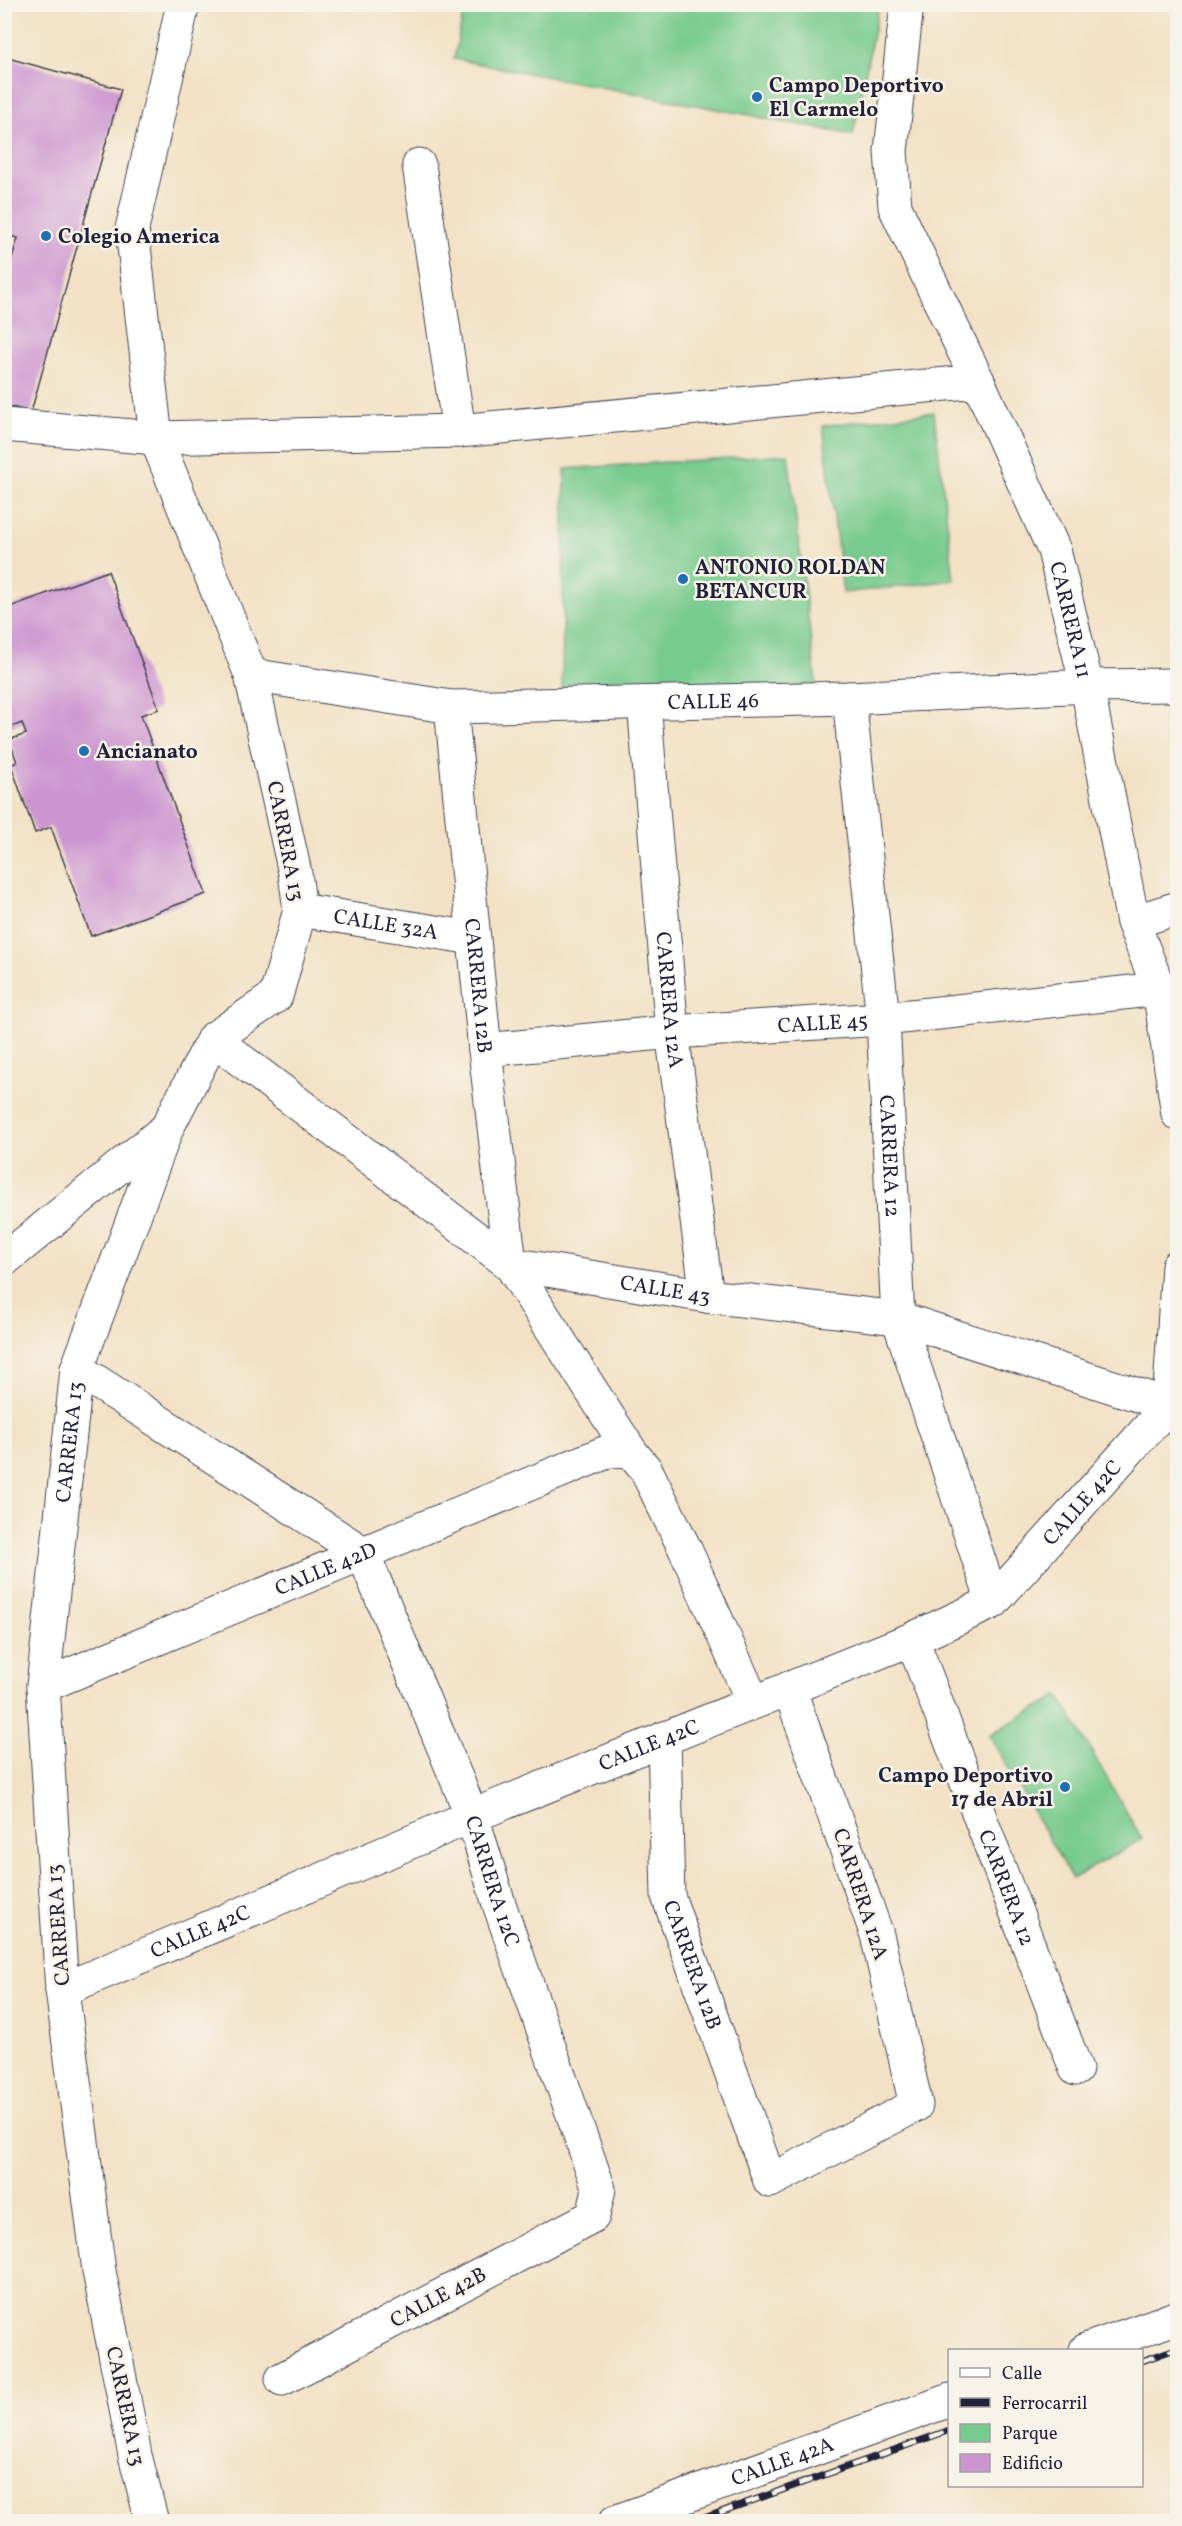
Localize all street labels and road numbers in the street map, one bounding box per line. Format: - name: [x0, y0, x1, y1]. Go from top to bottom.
- street label: CARRERA 11: [1041, 559, 1098, 682]
- street label: CALLE 46: [667, 687, 759, 718]
- street label: CARRERA 13: [259, 779, 310, 904]
- street label: CALLE 32A: [331, 903, 440, 948]
- street label: CARRERA 12B: [456, 917, 498, 1055]
- street label: CARRERA 12A: [648, 931, 690, 1070]
- street label: CALLE 45: [777, 1007, 869, 1041]
- street label: CARRERA 12: [871, 1094, 906, 1218]
- street label: CALLE 43: [618, 1269, 712, 1312]
- street label: CARRERA 13: [50, 1380, 92, 1504]
- street label: CALLE 42C: [1037, 1454, 1129, 1553]
- street label: CALLE 42D: [271, 1536, 381, 1604]
- street label: CALLE 42C: [595, 1713, 704, 1779]
- street label: CARRERA 12C: [457, 1812, 526, 1951]
- street label: CARRERA 12A: [825, 1825, 895, 1964]
- street label: CARRERA 12: [970, 1826, 1041, 1950]
- street label: CARRERA 13: [41, 1863, 78, 1987]
- street label: CARRERA 12B: [655, 1897, 728, 2034]
- street label: CALLE 42C: [146, 1899, 255, 1967]
- street label: CALLE 42B: [385, 2261, 492, 2336]
- street label: CARRERA 13: [98, 2344, 151, 2469]
- street label: CALLE 42A: [727, 2430, 838, 2494]

